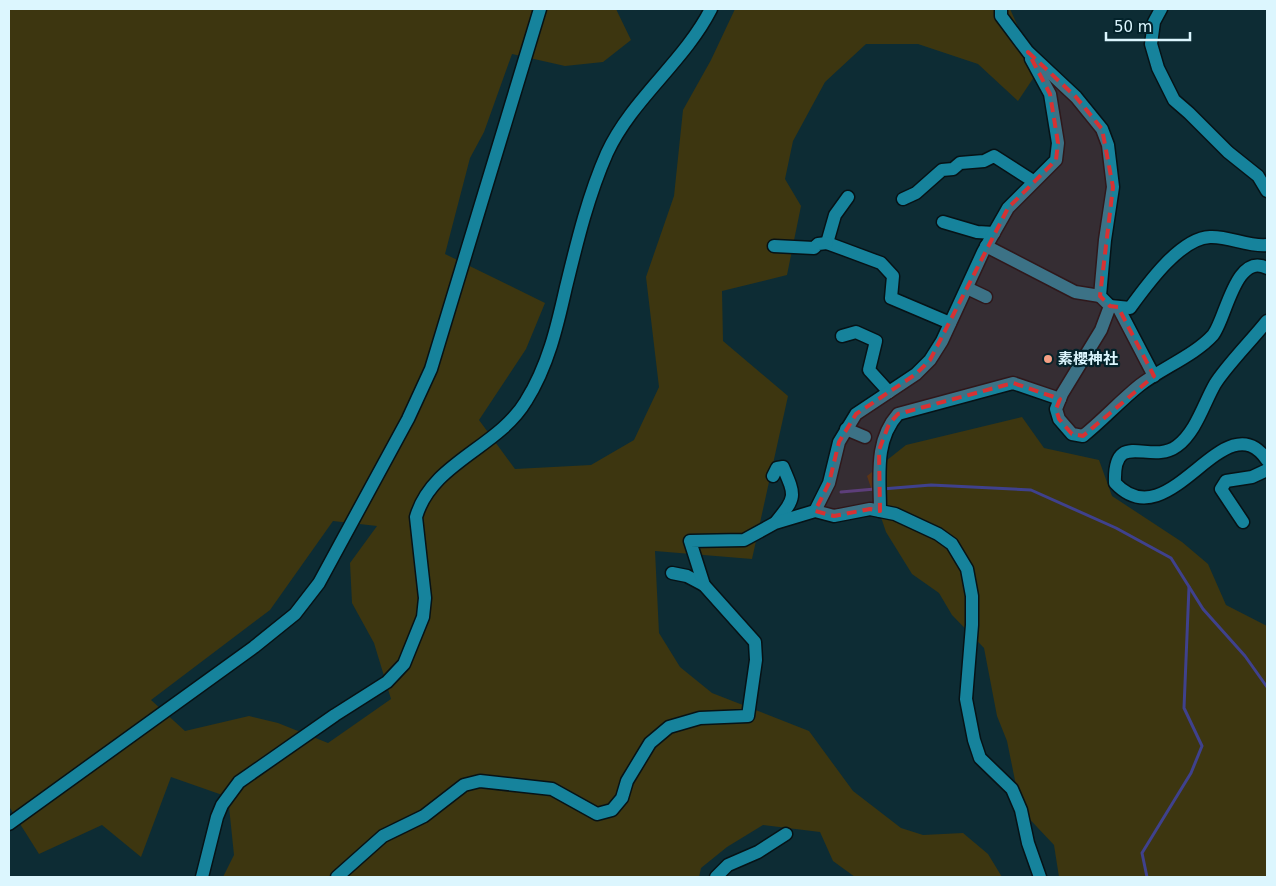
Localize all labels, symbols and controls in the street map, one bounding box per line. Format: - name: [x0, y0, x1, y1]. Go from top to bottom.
- scale bar: [1106, 10, 1190, 42]
- text: 50 m: [1114, 18, 1152, 36]
- place label: 素櫻神社: [1058, 350, 1118, 368]
- marker: 素櫻神社: [1042, 353, 1054, 365]

